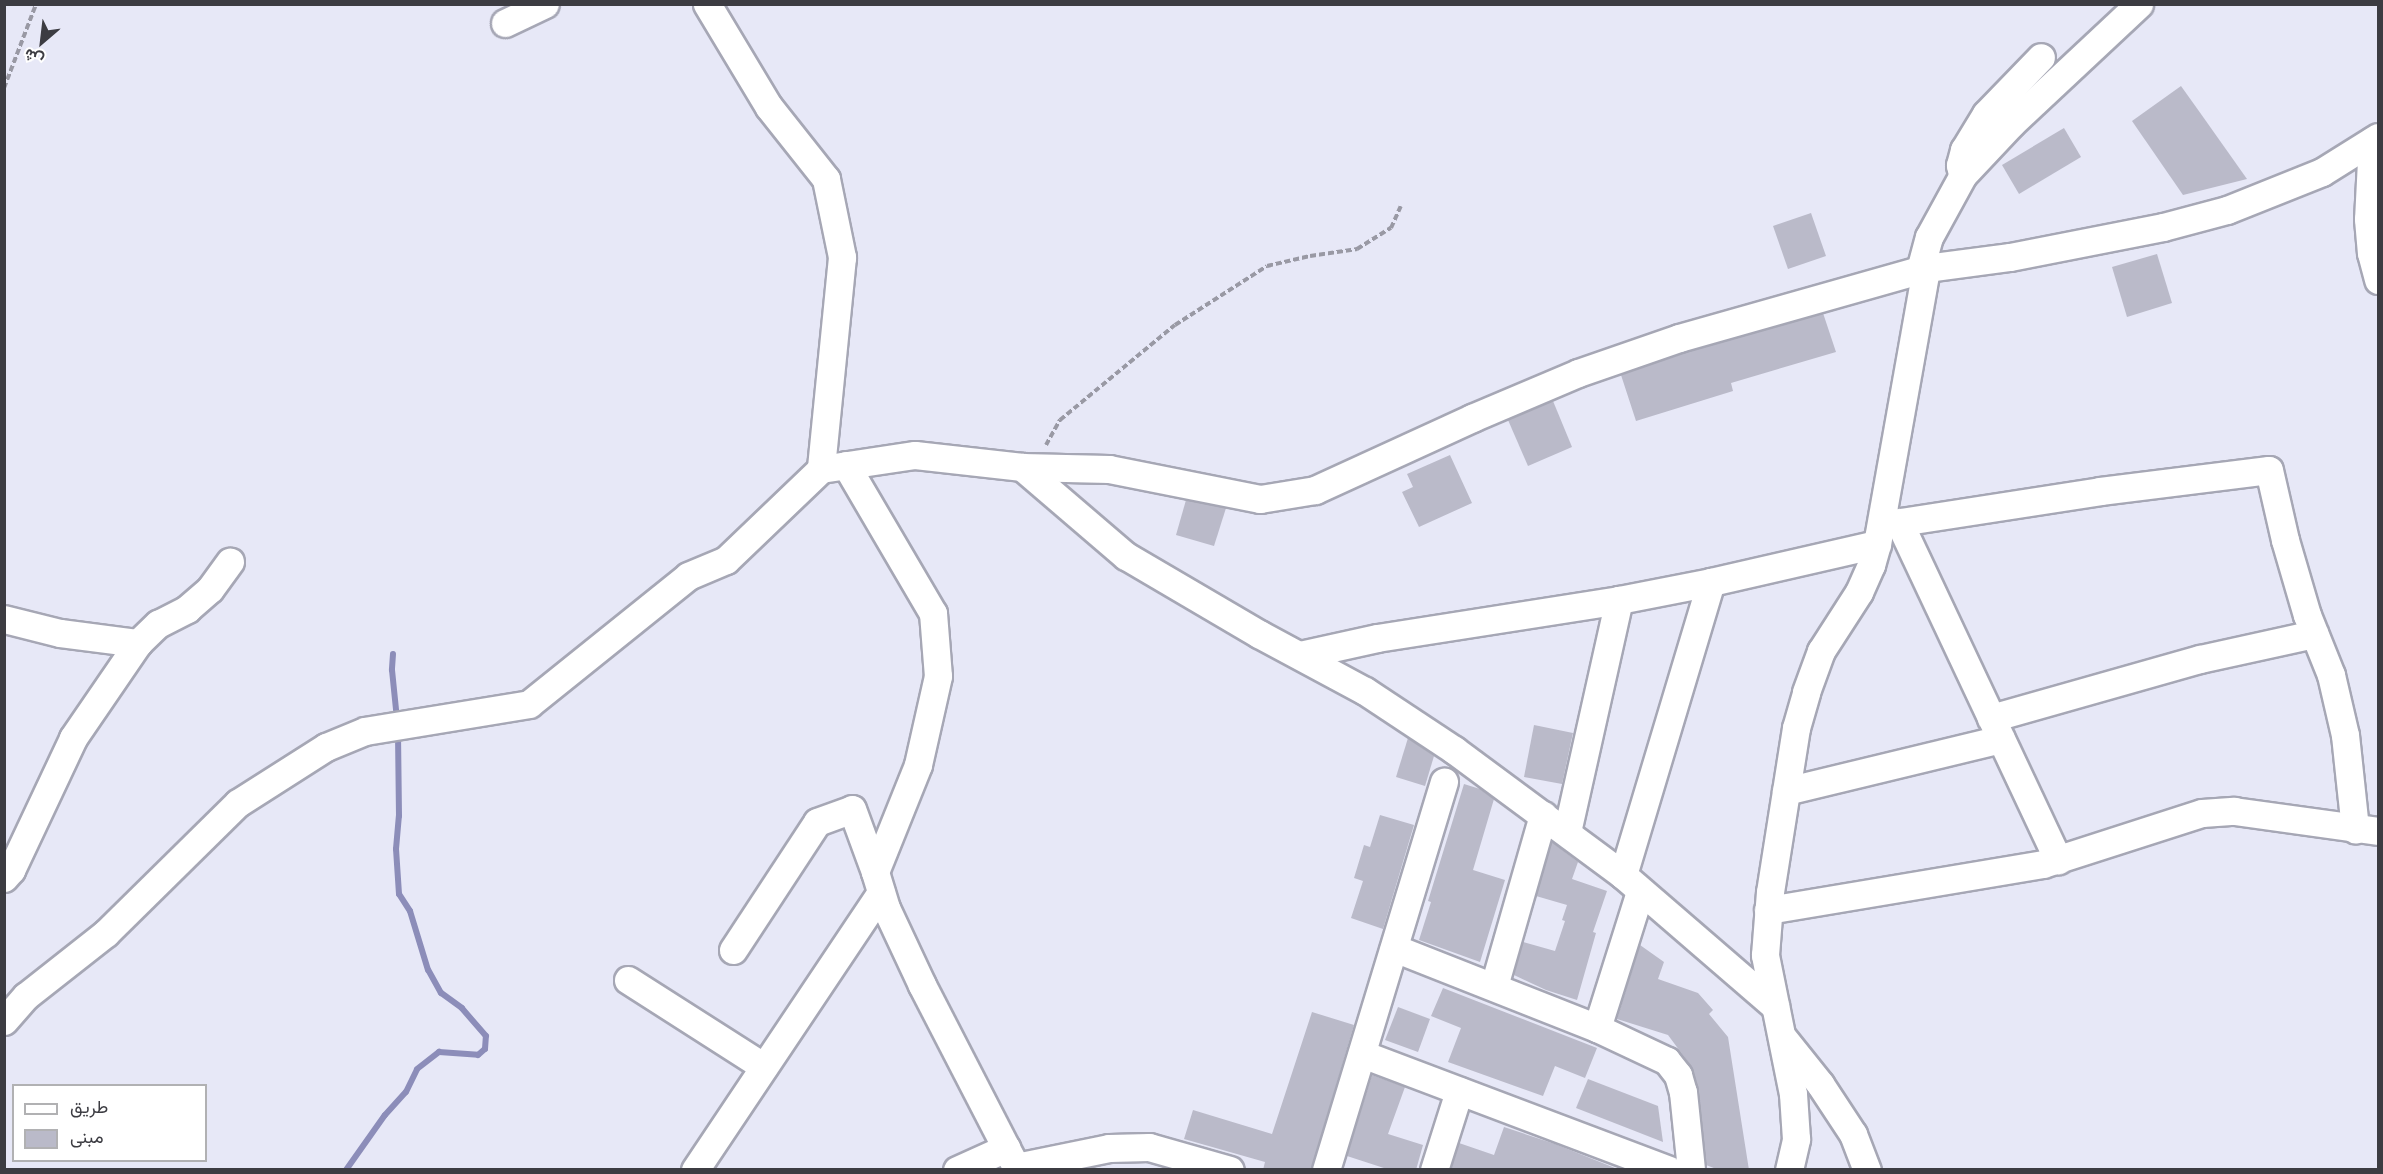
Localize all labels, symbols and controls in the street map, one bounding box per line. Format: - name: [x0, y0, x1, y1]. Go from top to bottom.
- north arrow: [12, 12, 72, 72]
- text: ش: [20, 45, 47, 71]
- legend: [12, 1084, 207, 1162]
- text: طريق: [70, 1095, 108, 1118]
- text: مبنى: [70, 1125, 104, 1148]

